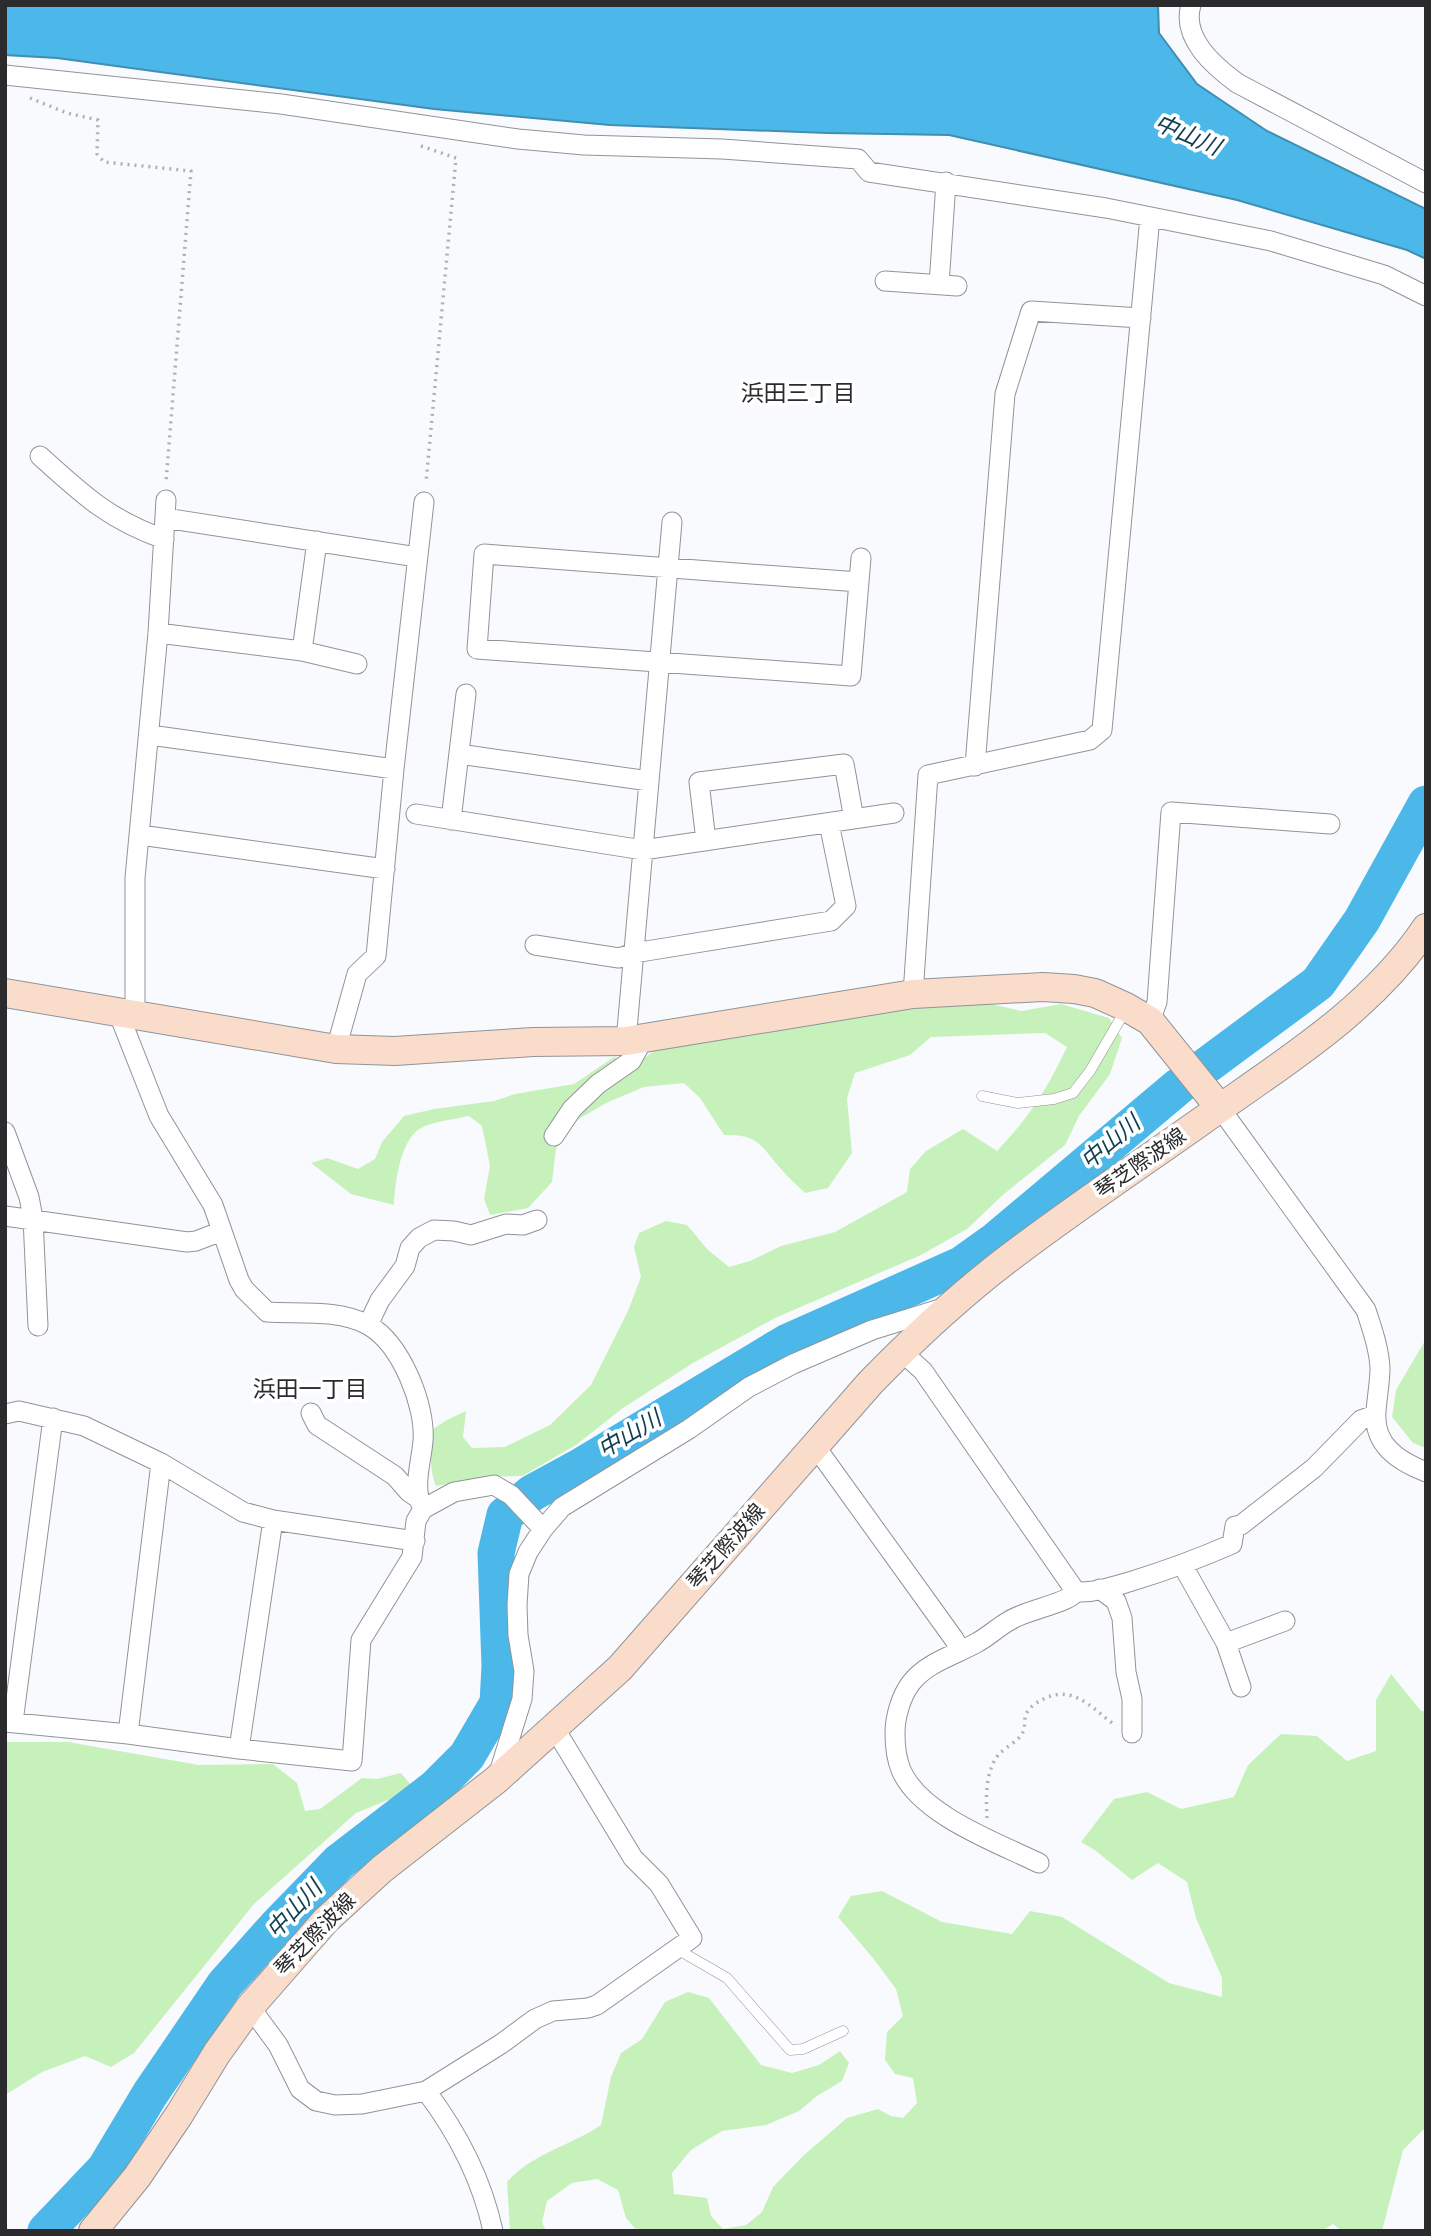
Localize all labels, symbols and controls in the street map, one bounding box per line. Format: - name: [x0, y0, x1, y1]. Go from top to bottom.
- water label: 中山川: [1148, 106, 1228, 167]
- district label: 浜田三丁目: [741, 377, 856, 412]
- water label: 中山川: [1073, 1105, 1151, 1179]
- street label: 琴芝際波線: [1089, 1121, 1193, 1207]
- district label: 浜田一丁目: [253, 1373, 368, 1408]
- water label: 中山川: [591, 1401, 671, 1468]
- street label: 琴芝際波線: [680, 1497, 774, 1597]
- water label: 中山川: [259, 1871, 333, 1947]
- street label: 琴芝際波線: [268, 1886, 364, 1984]

